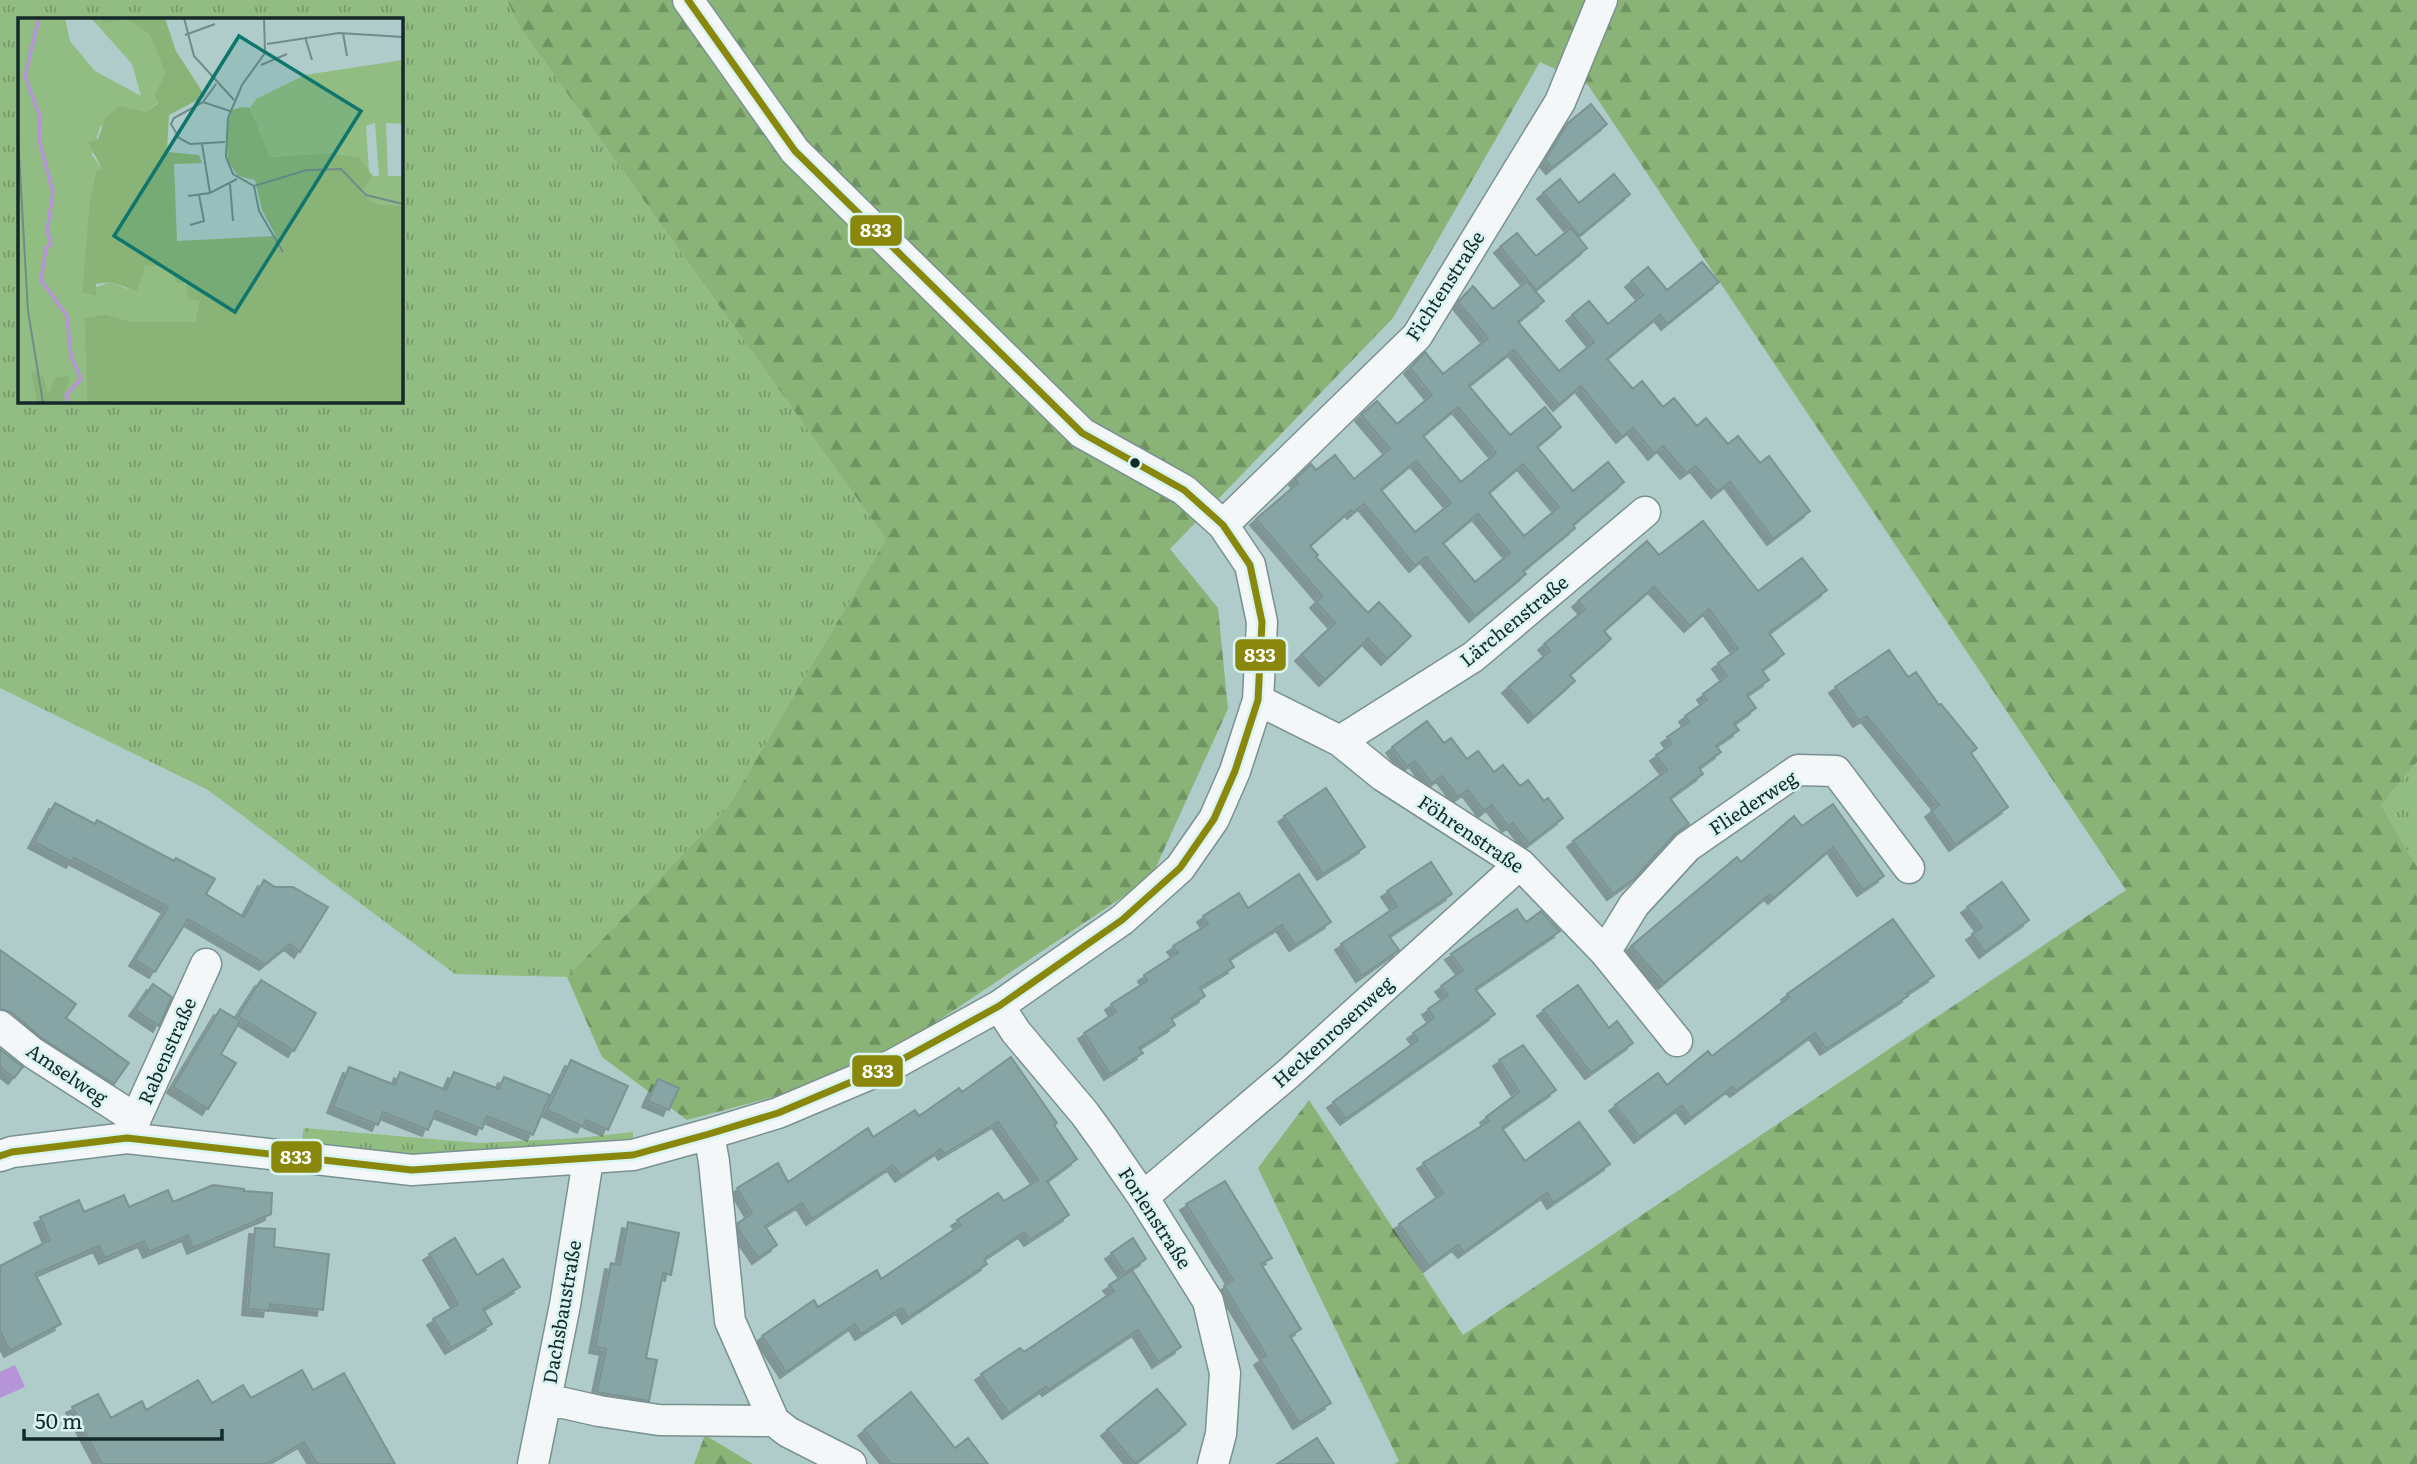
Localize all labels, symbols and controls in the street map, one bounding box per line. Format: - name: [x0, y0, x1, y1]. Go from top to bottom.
- inset map: [18, 18, 402, 402]
- line badge: 833: [849, 214, 903, 247]
- text: 833: [860, 215, 892, 243]
- street label: Fichtenstraße: [1398, 225, 1490, 346]
- unlabelled marker: [1128, 456, 1142, 470]
- street label: Lärchenstraße: [1453, 568, 1574, 673]
- line badge: 833: [1234, 638, 1287, 672]
- text: 833: [1244, 640, 1276, 668]
- street label: Fliederweg: [1703, 763, 1803, 841]
- street label: Föhrenstraße: [1413, 787, 1530, 879]
- street label: Heckenrosenweg: [1265, 969, 1399, 1093]
- street label: Rabenstraße: [130, 993, 202, 1109]
- street label: Amselweg: [21, 1036, 114, 1111]
- line badge: 833: [851, 1054, 904, 1088]
- text: 833: [862, 1056, 894, 1084]
- line badge: 833: [270, 1140, 323, 1174]
- text: 833: [280, 1142, 312, 1170]
- street label: Forlenstraße: [1112, 1161, 1199, 1274]
- street label: Dachsbaustraße: [535, 1238, 587, 1386]
- scale bar: [24, 1398, 222, 1442]
- text: 50 m: [35, 1404, 82, 1435]

